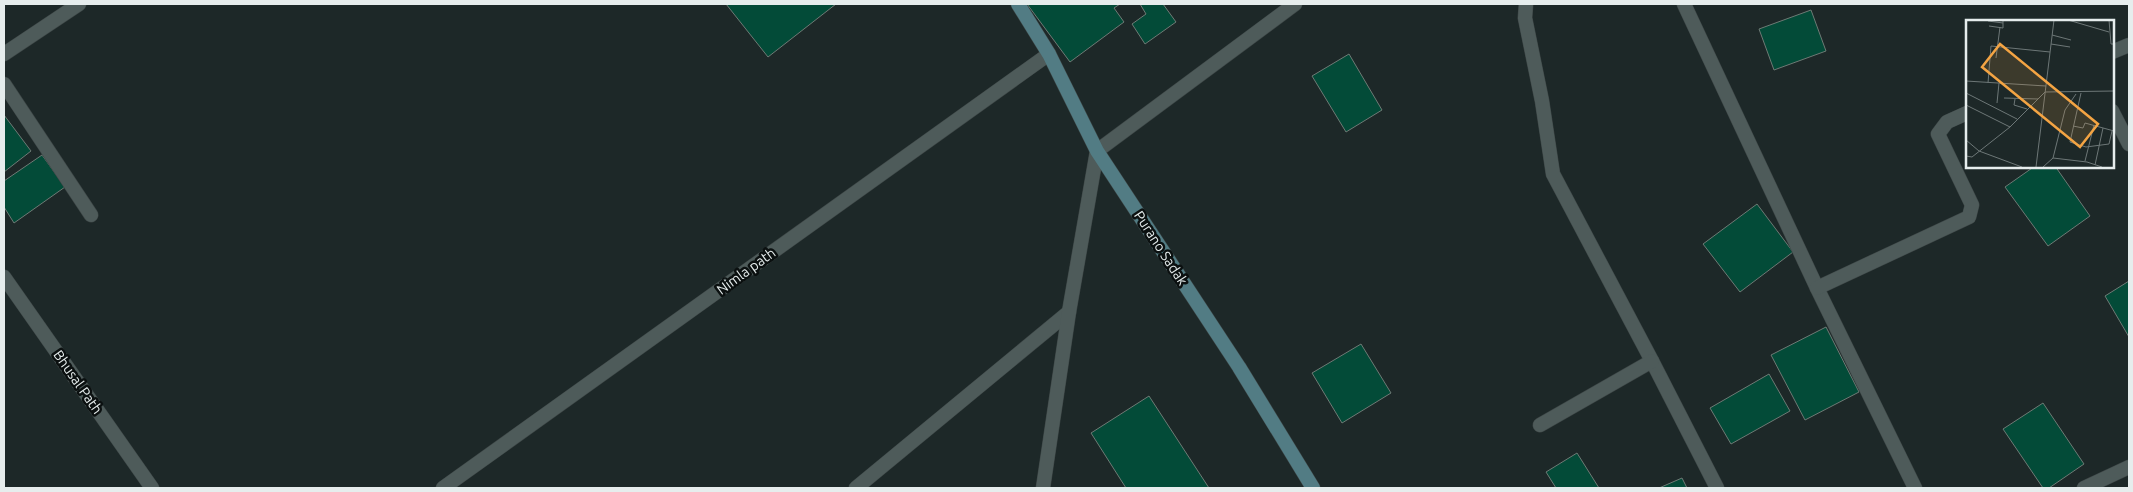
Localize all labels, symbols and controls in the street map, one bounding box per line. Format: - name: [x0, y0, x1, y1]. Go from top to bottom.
- inset map: [1966, 20, 2113, 168]
- street label: Purano Sadak: [1131, 208, 1191, 288]
- street label: Nimla path: [714, 244, 778, 298]
- street label: Bhusal Path: [50, 347, 106, 417]

